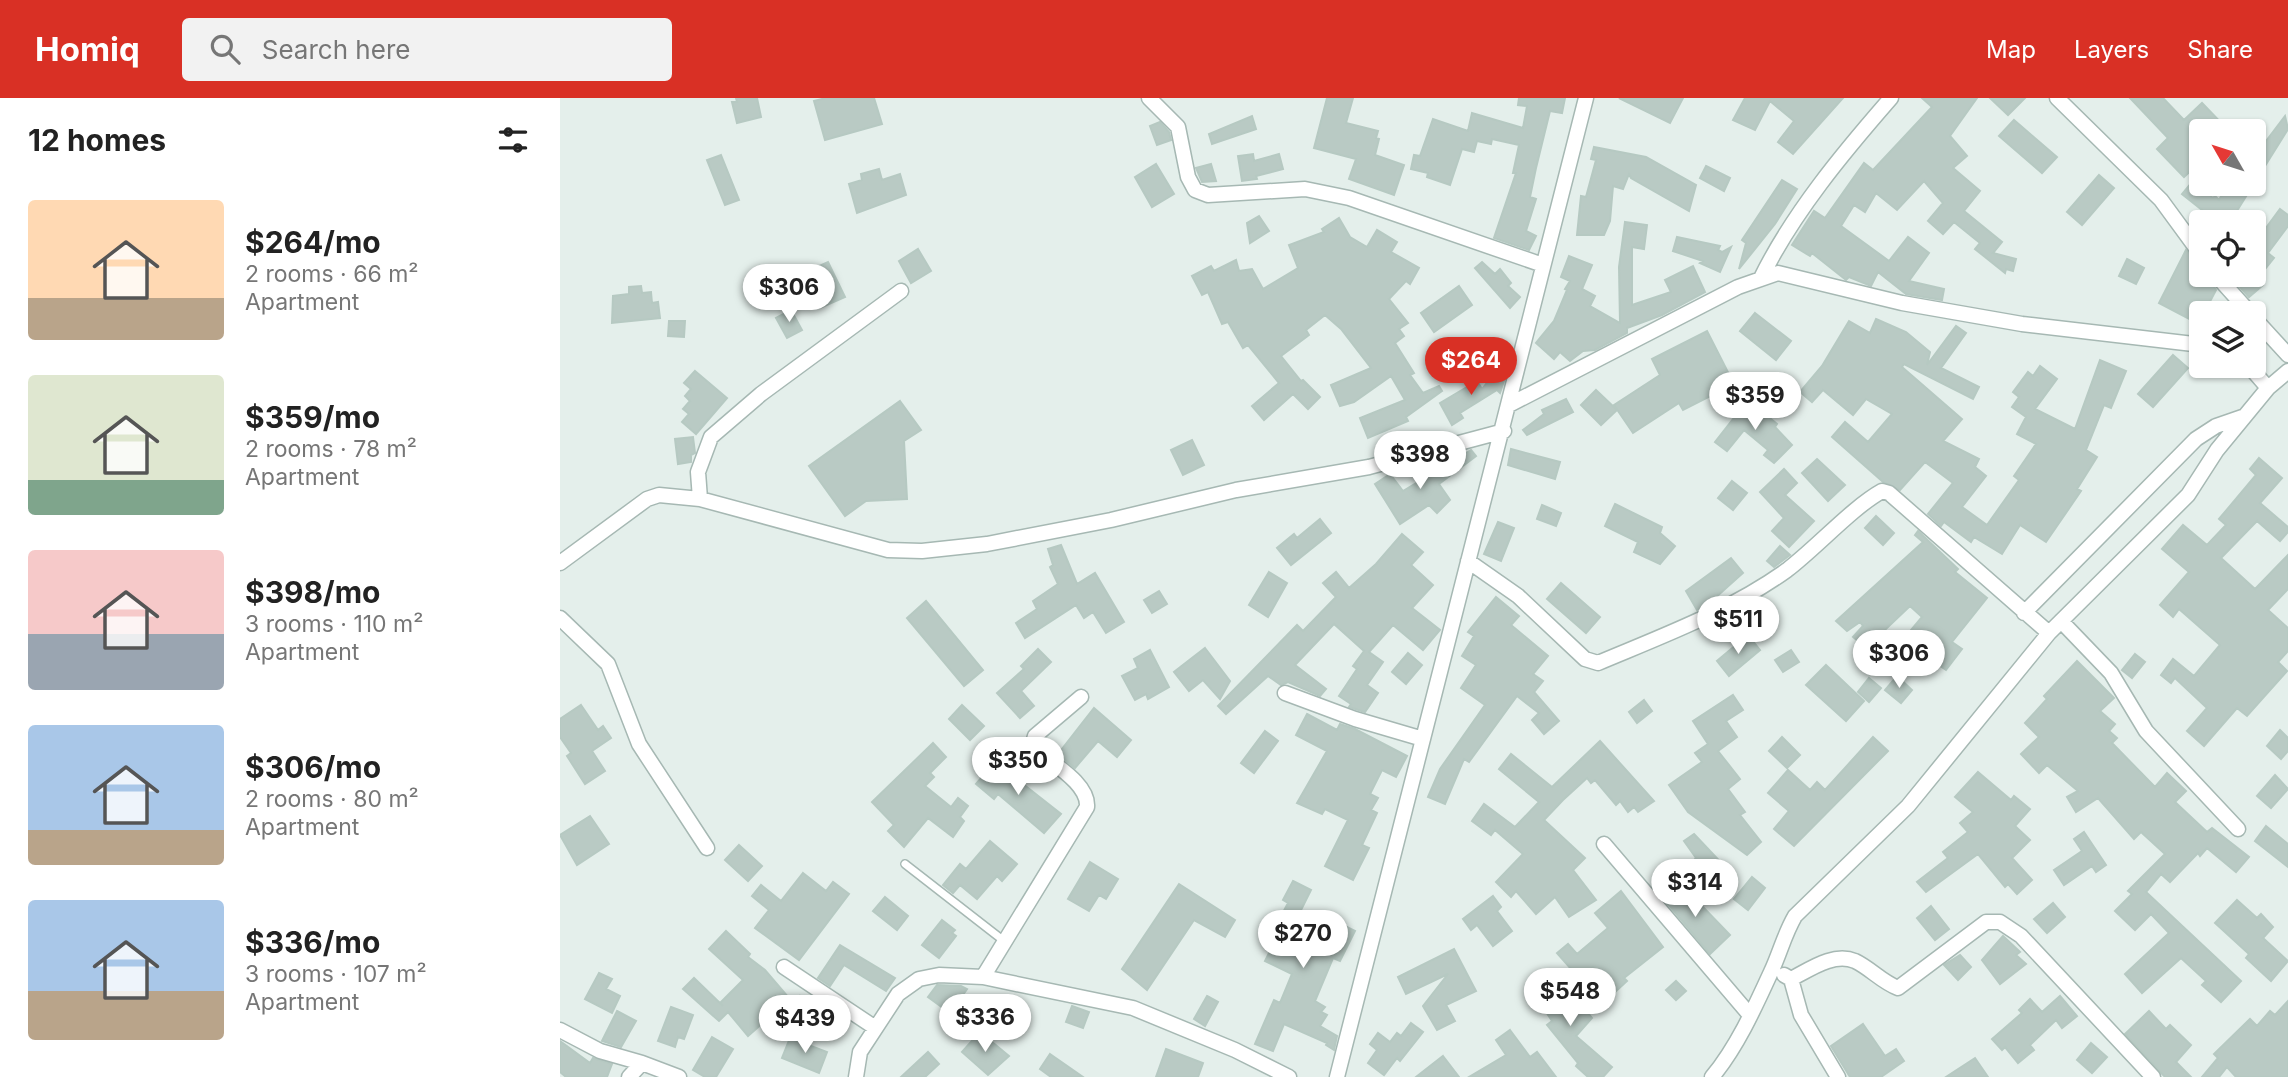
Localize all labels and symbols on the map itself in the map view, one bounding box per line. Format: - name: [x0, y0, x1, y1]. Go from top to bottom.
- north arrow: [2189, 119, 2266, 196]
- pin: $306: [748, 264, 830, 324]
- pin: $264: [1430, 338, 1512, 397]
- pin: $359: [1714, 372, 1796, 432]
- pin: $398: [1379, 432, 1461, 491]
- pin: $511: [1697, 596, 1779, 656]
- pin: $306: [1858, 630, 1940, 690]
- pin: $350: [977, 738, 1059, 797]
- pin: $314: [1654, 860, 1736, 919]
- pin: $270: [1262, 910, 1344, 970]
- pin: $548: [1529, 968, 1611, 1028]
- pin: $336: [944, 995, 1026, 1054]
- pin: $439: [764, 996, 846, 1055]

